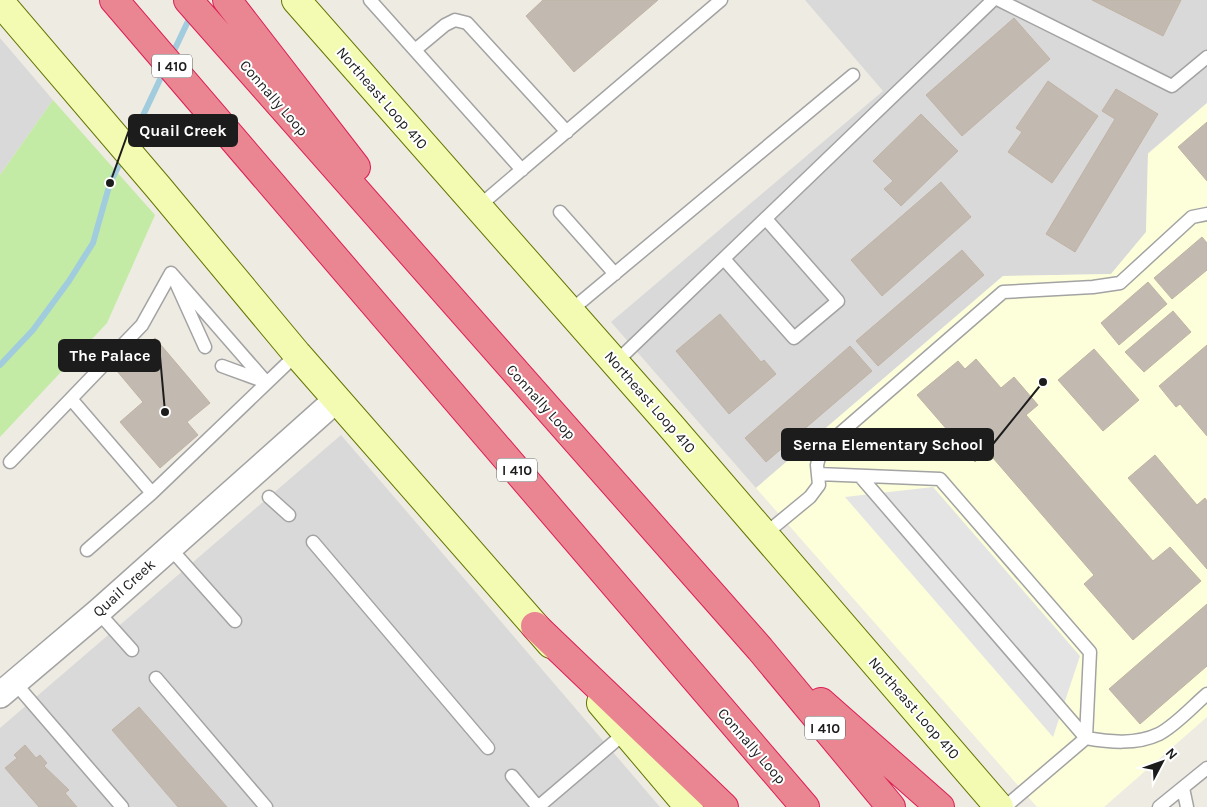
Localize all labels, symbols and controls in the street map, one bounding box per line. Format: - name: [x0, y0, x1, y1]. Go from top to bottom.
- street label: Northeast Loop 410: [333, 43, 431, 153]
- road number: I 410: [152, 54, 192, 78]
- street label: Connally Loop: [236, 56, 312, 140]
- callout: Quail Creek: [129, 115, 237, 146]
- text: Quail Creek: [139, 121, 227, 140]
- callout: The Palace: [59, 340, 160, 371]
- text: The Palace: [70, 346, 150, 365]
- street label: Northeast Loop 410: [601, 347, 699, 457]
- street label: Connally Loop: [503, 361, 579, 443]
- callout: Serna Elementary School: [782, 429, 993, 460]
- text: Serna Elementary School: [793, 435, 983, 454]
- road number: I 410: [497, 458, 537, 482]
- street label: Quail Creek: [89, 555, 159, 621]
- street label: Northeast Loop 410: [865, 653, 963, 763]
- street label: Connally Loop: [714, 704, 790, 788]
- road number: I 410: [805, 716, 845, 740]
- north arrow: [1137, 737, 1187, 787]
- text: N: [1162, 744, 1181, 763]

